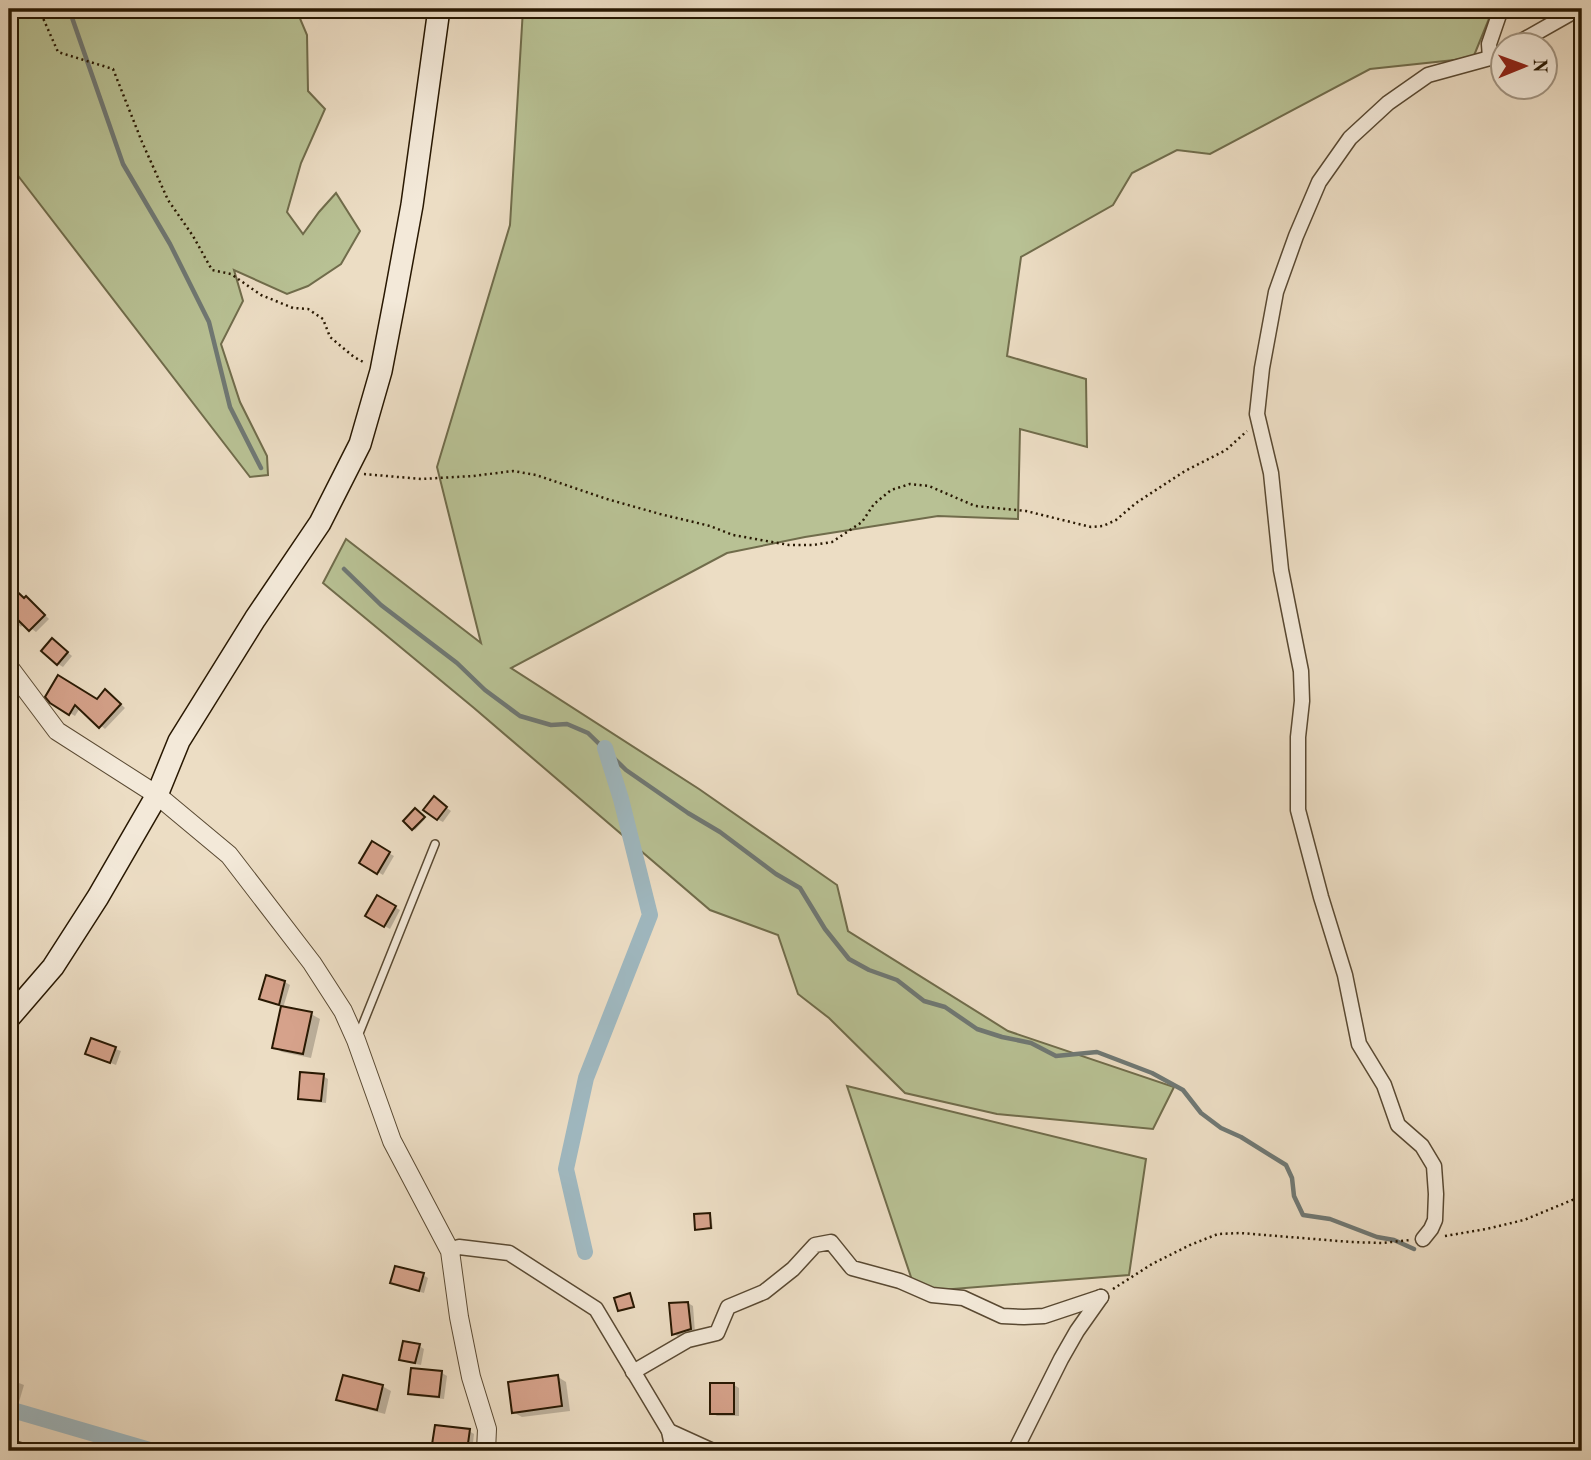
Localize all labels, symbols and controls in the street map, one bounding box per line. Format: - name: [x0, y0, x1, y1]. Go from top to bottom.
- north arrow: [1490, 32, 1560, 102]
- text: N: [1529, 58, 1548, 74]

